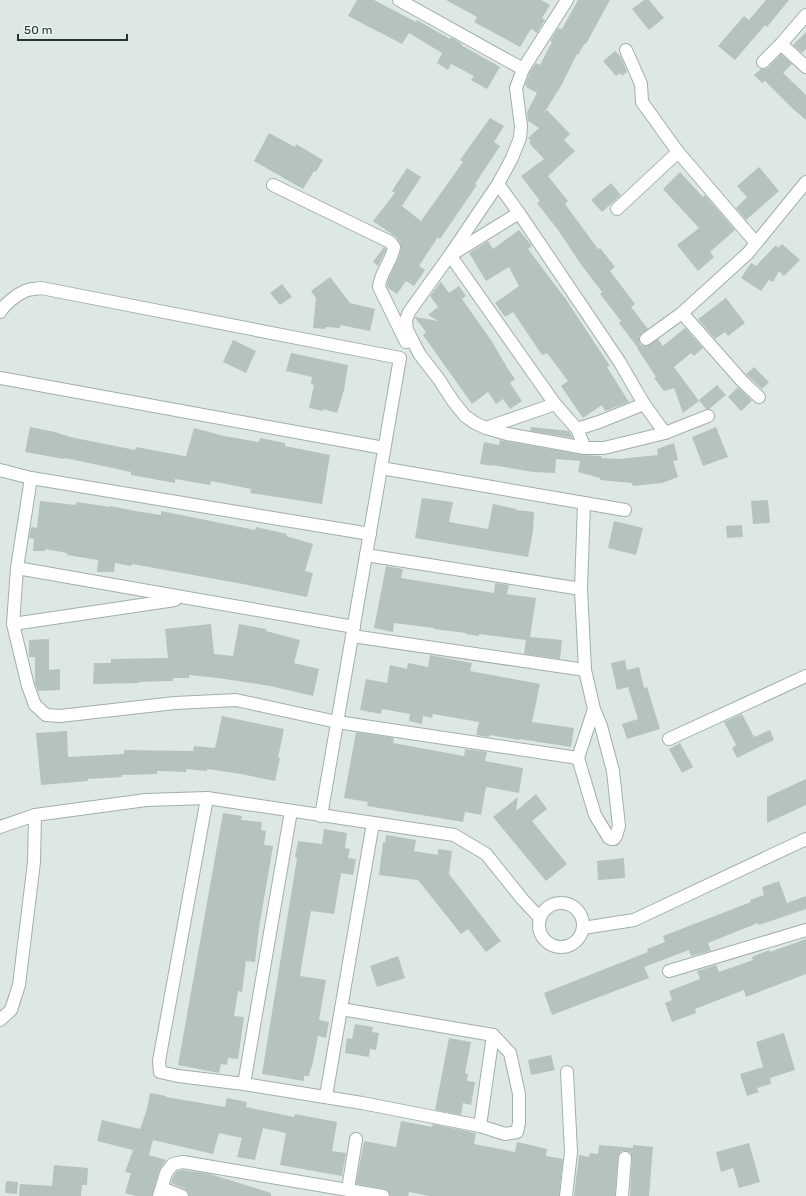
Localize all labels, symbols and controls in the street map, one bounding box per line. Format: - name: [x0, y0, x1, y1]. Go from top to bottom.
- scale bar: [18, 16, 127, 42]
- text: 50 m: [24, 23, 52, 37]

